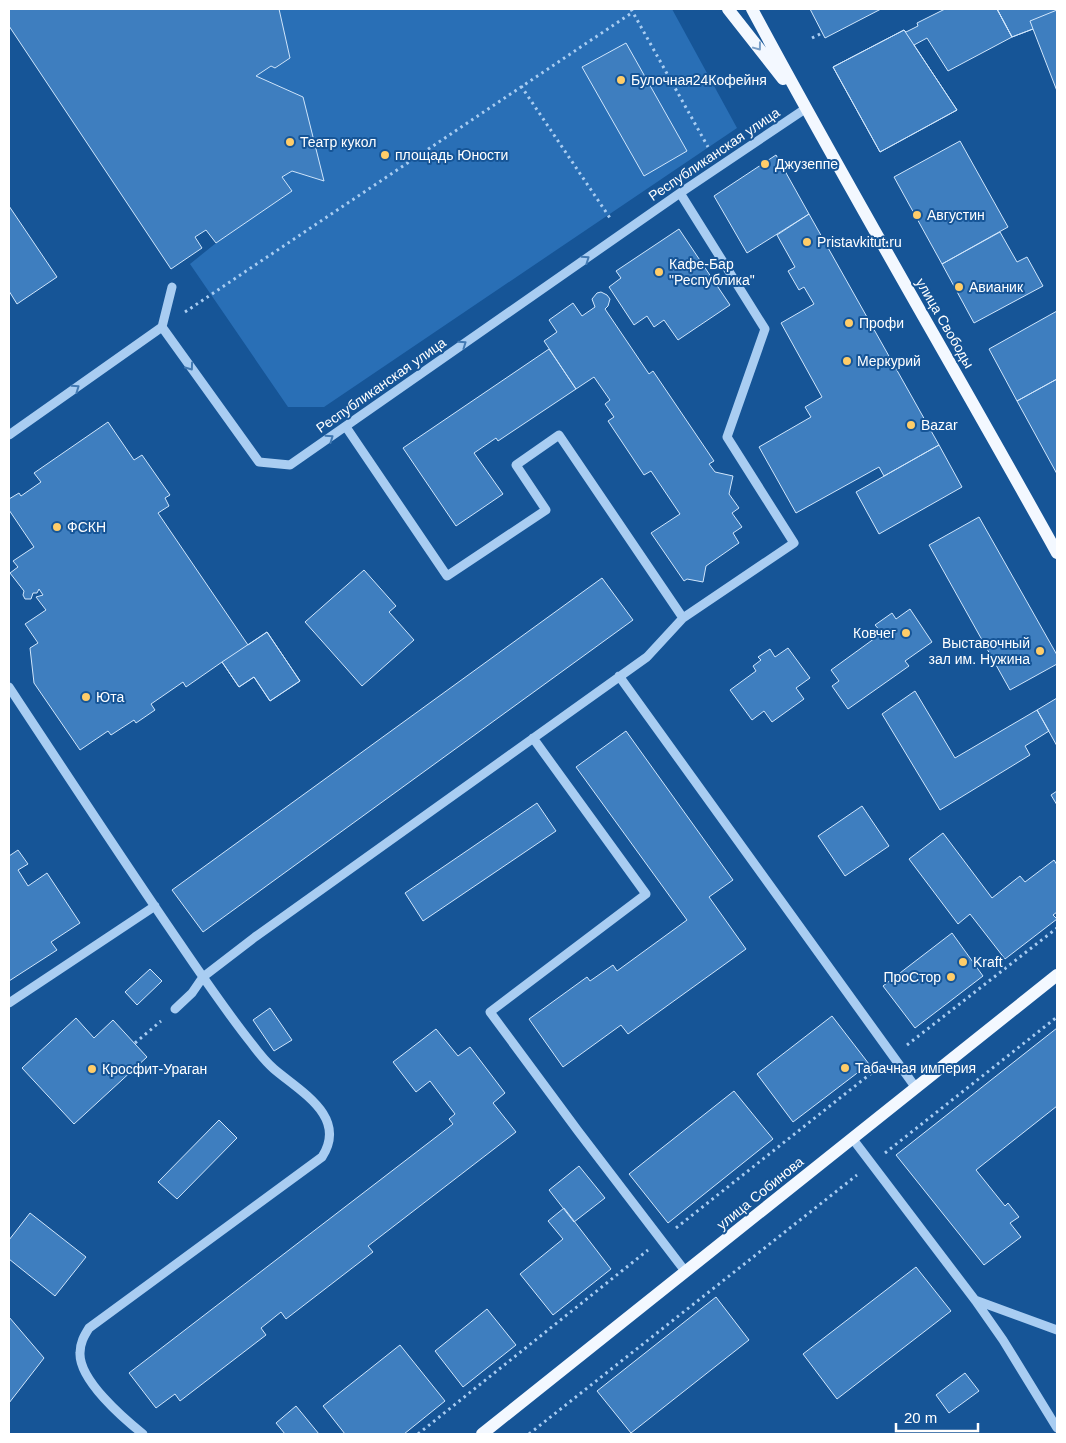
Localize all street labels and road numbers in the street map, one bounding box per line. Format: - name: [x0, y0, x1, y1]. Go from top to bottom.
- street label: Республиканская улица: [645, 104, 783, 204]
- street label: улица Свободы: [913, 275, 977, 371]
- street label: Республиканская улица: [313, 334, 449, 436]
- street label: улица Собинова: [714, 1153, 807, 1233]

